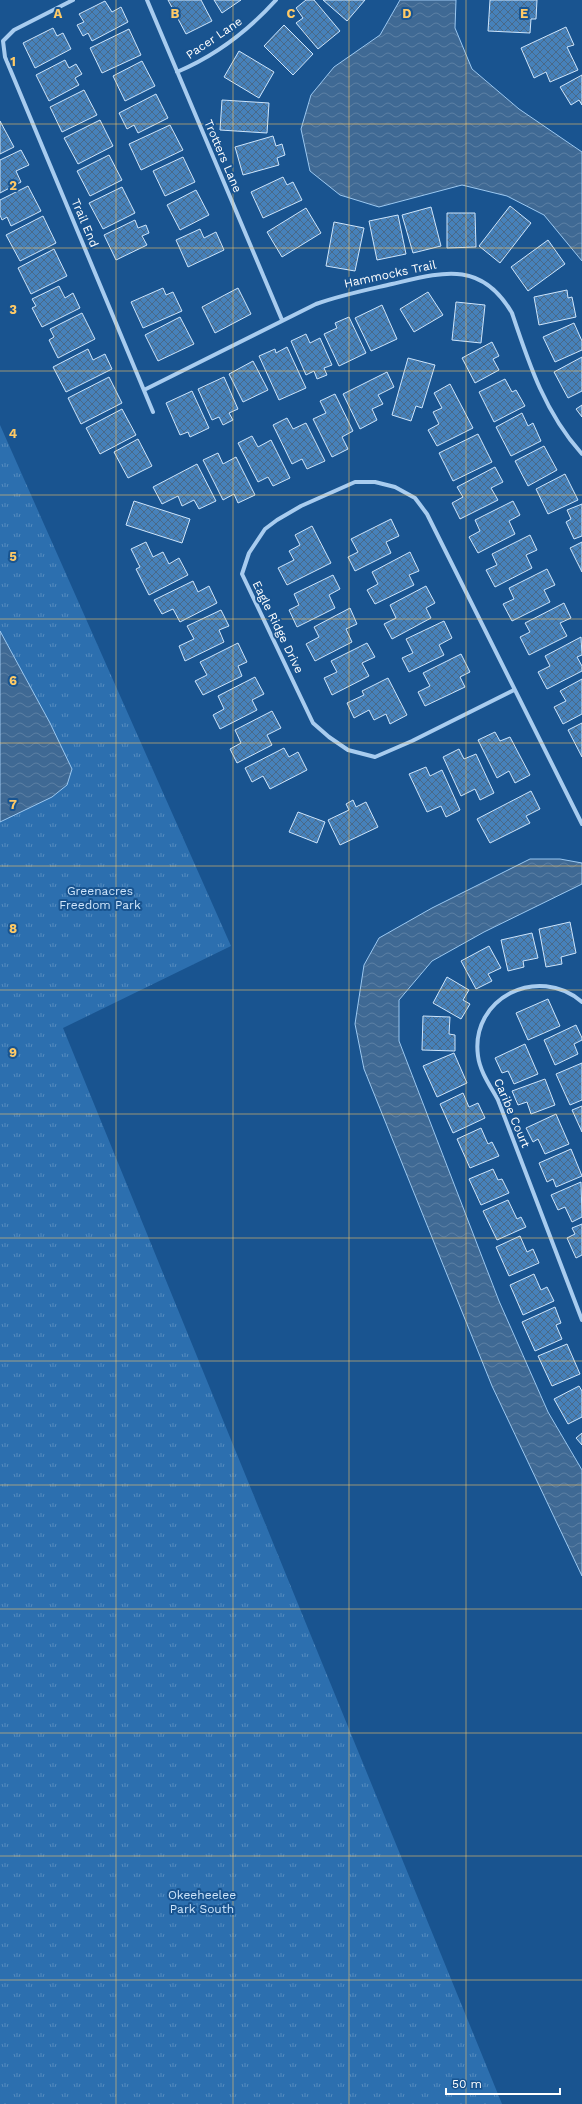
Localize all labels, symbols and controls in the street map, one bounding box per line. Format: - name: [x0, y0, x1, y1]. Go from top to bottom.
- text: A: [54, 6, 63, 21]
- text: B: [171, 6, 180, 21]
- text: C: [287, 6, 296, 21]
- text: D: [402, 6, 412, 21]
- text: E: [520, 6, 528, 21]
- street label: Pacer Lane: [183, 14, 245, 62]
- text: 1: [10, 54, 16, 69]
- street label: Trotters Lane: [201, 117, 245, 195]
- text: 2: [9, 178, 17, 193]
- street label: Trail End: [69, 197, 101, 249]
- street label: Hammocks Trail: [343, 257, 438, 291]
- text: 3: [9, 302, 17, 317]
- text: 4: [9, 426, 18, 441]
- text: 5: [9, 549, 17, 564]
- street label: Eagle Ridge Drive: [249, 578, 307, 676]
- text: 6: [9, 673, 17, 688]
- text: 7: [9, 797, 17, 812]
- park label: Greenacres Freedom Park: [59, 884, 141, 912]
- text: 8: [9, 921, 17, 936]
- text: 9: [9, 1045, 17, 1060]
- street label: Caribe Court: [491, 1076, 533, 1150]
- park label: Okeeheelee Park South: [168, 1888, 236, 1916]
- scale bar: [446, 2070, 560, 2096]
- text: 50 m: [452, 2077, 482, 2091]

